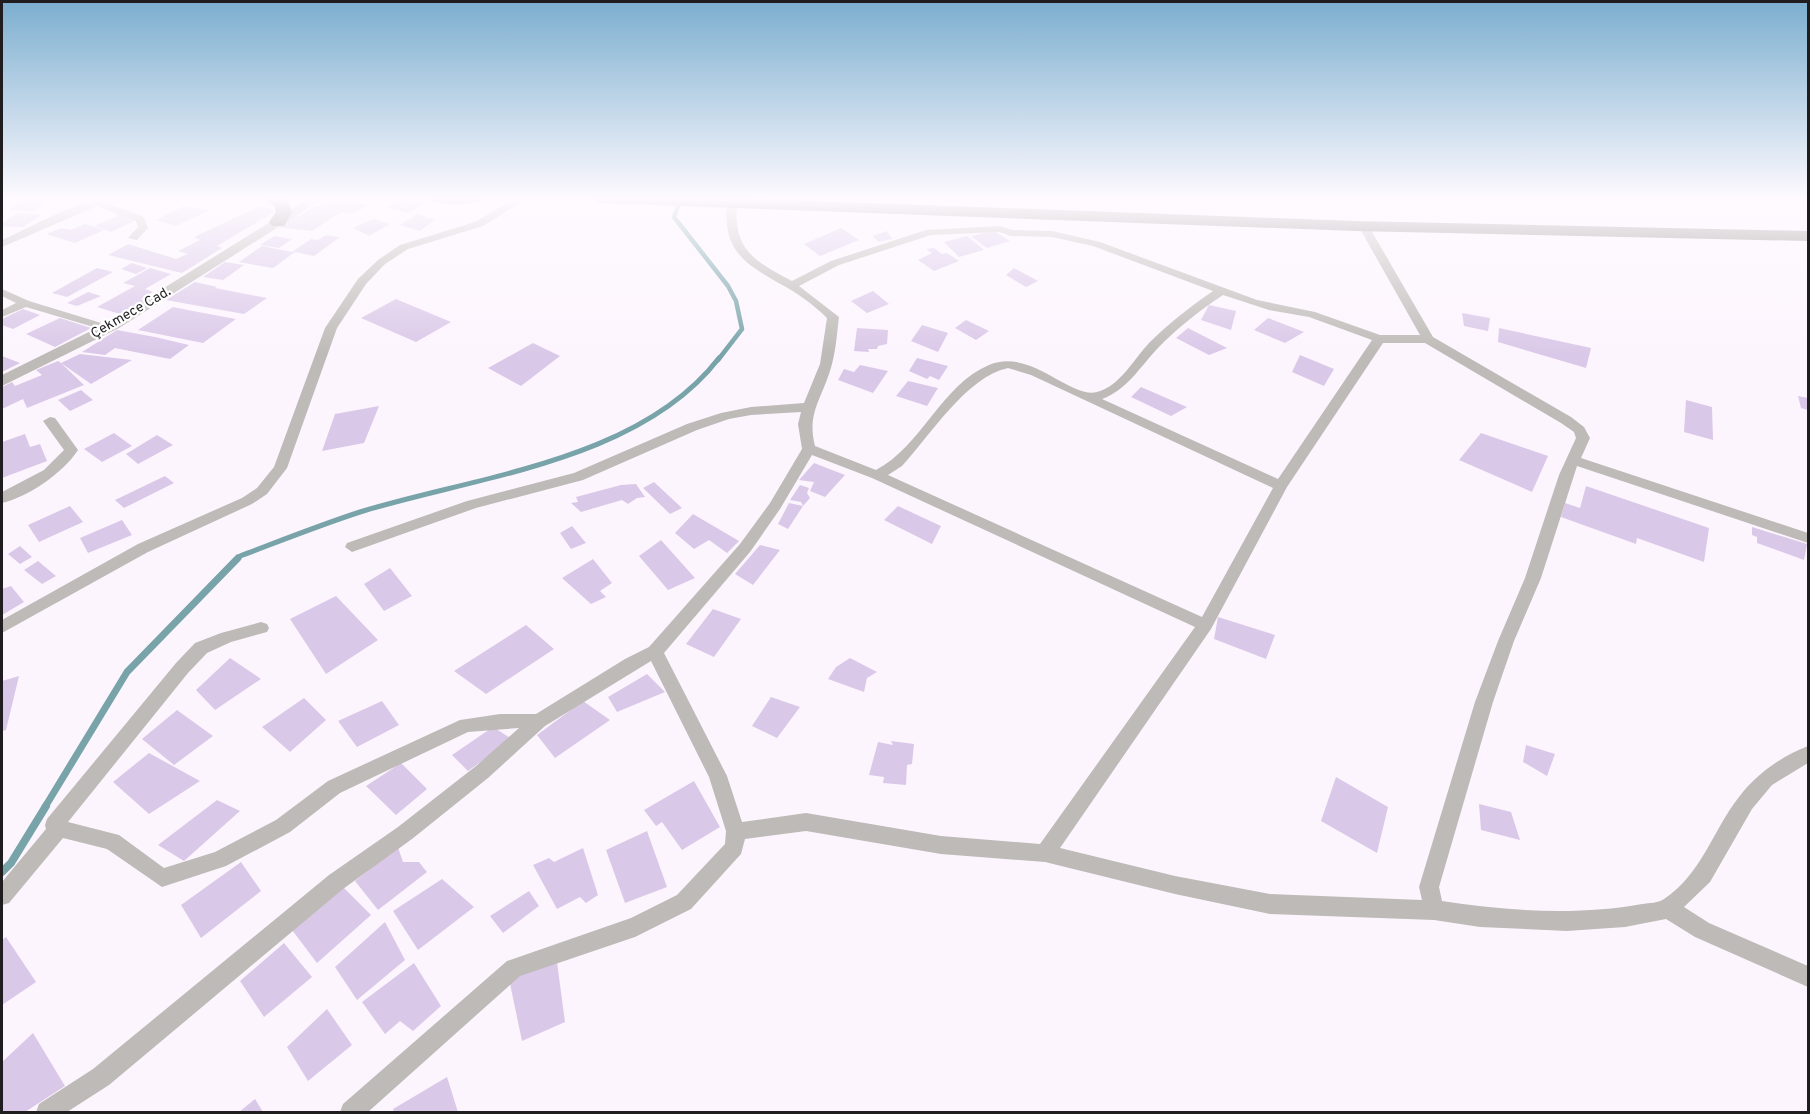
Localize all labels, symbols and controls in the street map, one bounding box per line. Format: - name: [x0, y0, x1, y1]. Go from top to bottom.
- street label: Çekmece Cad.: [88, 283, 174, 343]

